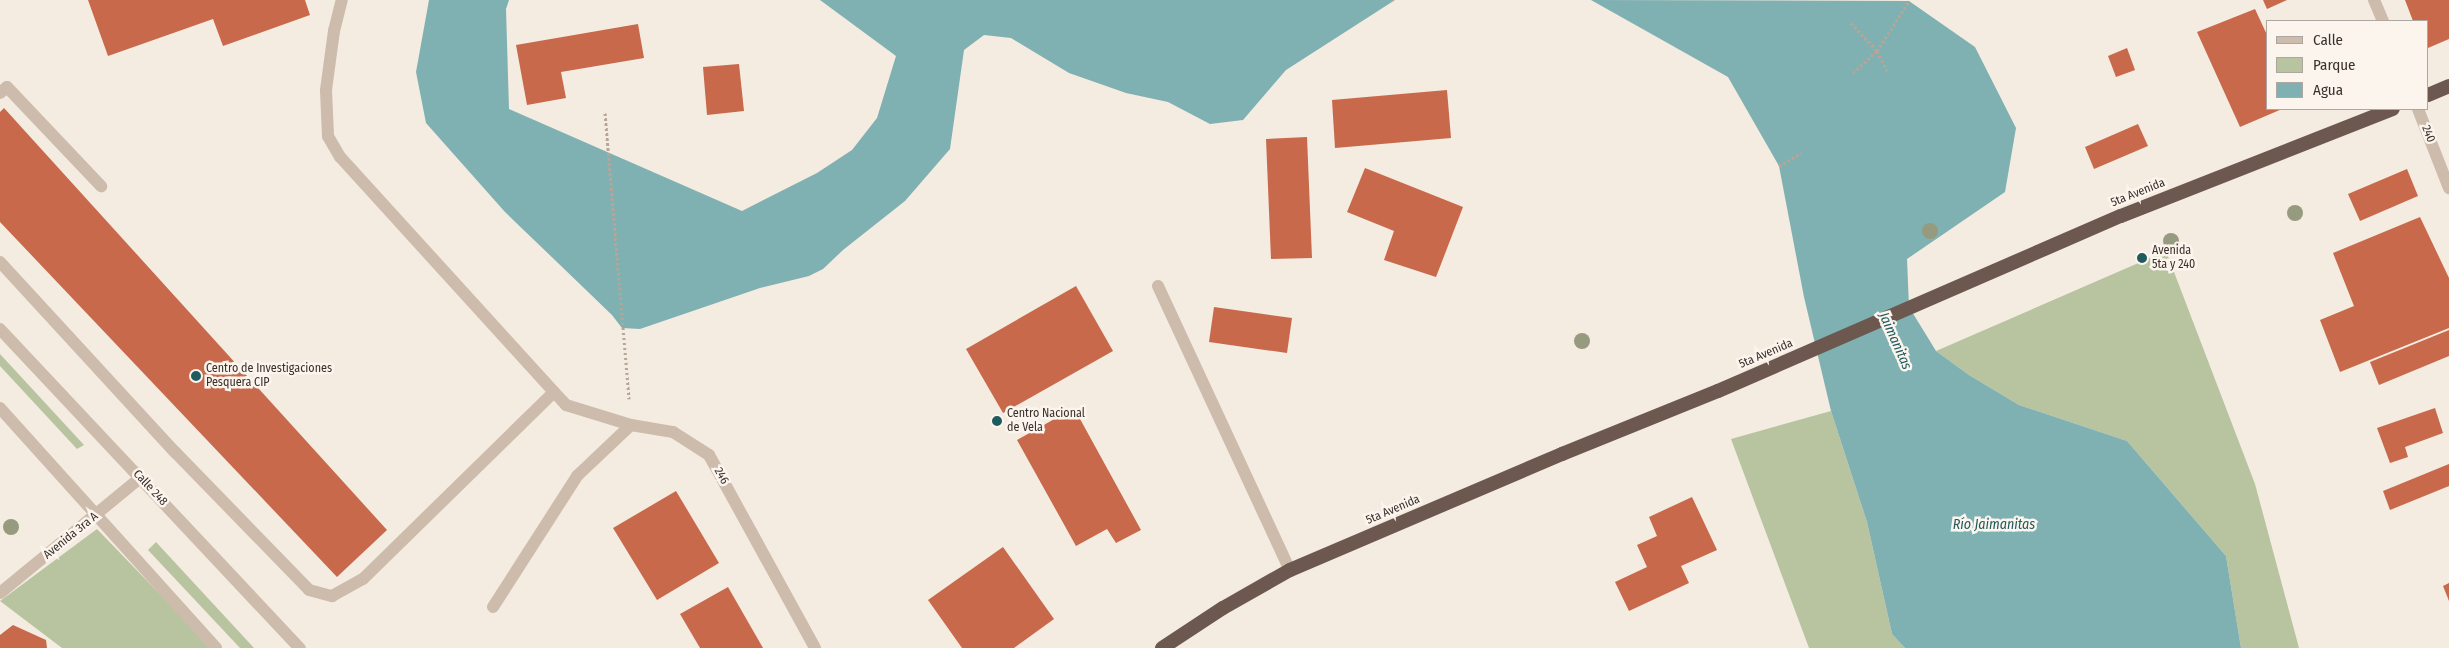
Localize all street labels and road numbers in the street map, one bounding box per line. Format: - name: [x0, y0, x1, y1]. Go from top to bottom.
- street label: 240: [2418, 123, 2438, 145]
- street label: 5ta Avenida: [2109, 176, 2167, 210]
- street label: 5ta Avenida: [1737, 336, 1795, 372]
- street label: 246: [711, 465, 731, 487]
- street label: Calle 248: [130, 467, 170, 509]
- street label: 5ta Avenida: [1364, 492, 1422, 528]
- street label: Avenida 3ra A: [41, 510, 101, 562]

